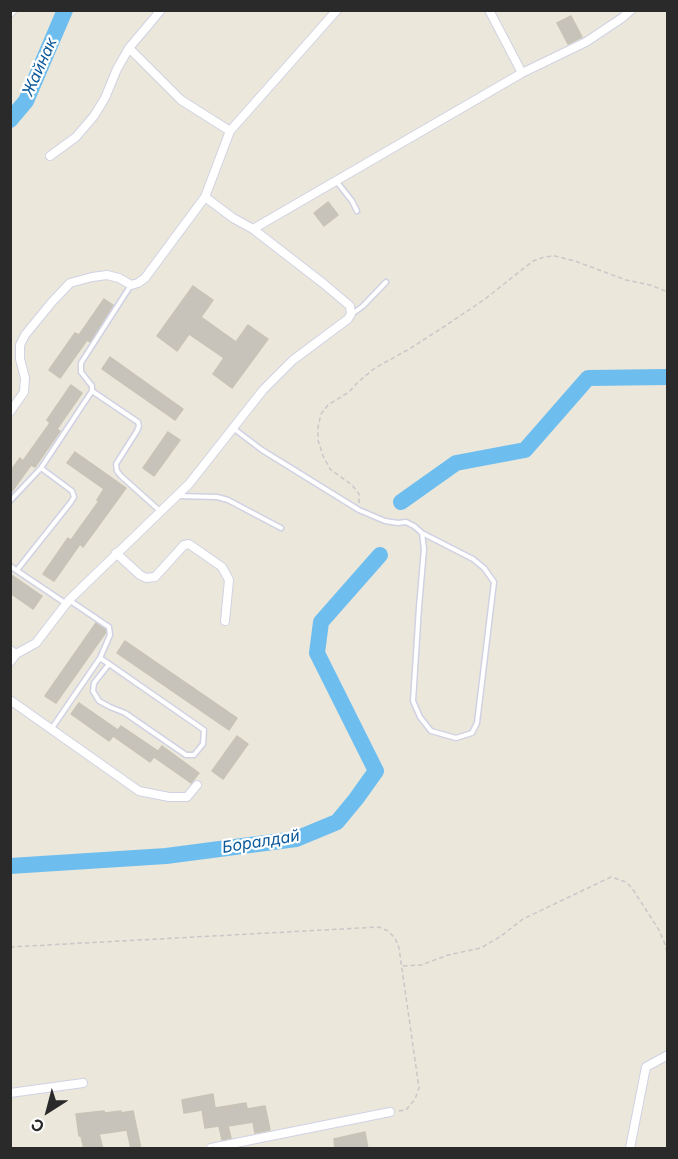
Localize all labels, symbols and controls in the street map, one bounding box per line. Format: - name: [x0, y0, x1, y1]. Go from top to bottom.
- water label: Жайнак: [19, 35, 61, 99]
- water label: Боралдай: [221, 826, 301, 858]
- north arrow: [18, 1081, 78, 1141]
- text: С: [27, 1114, 48, 1137]

